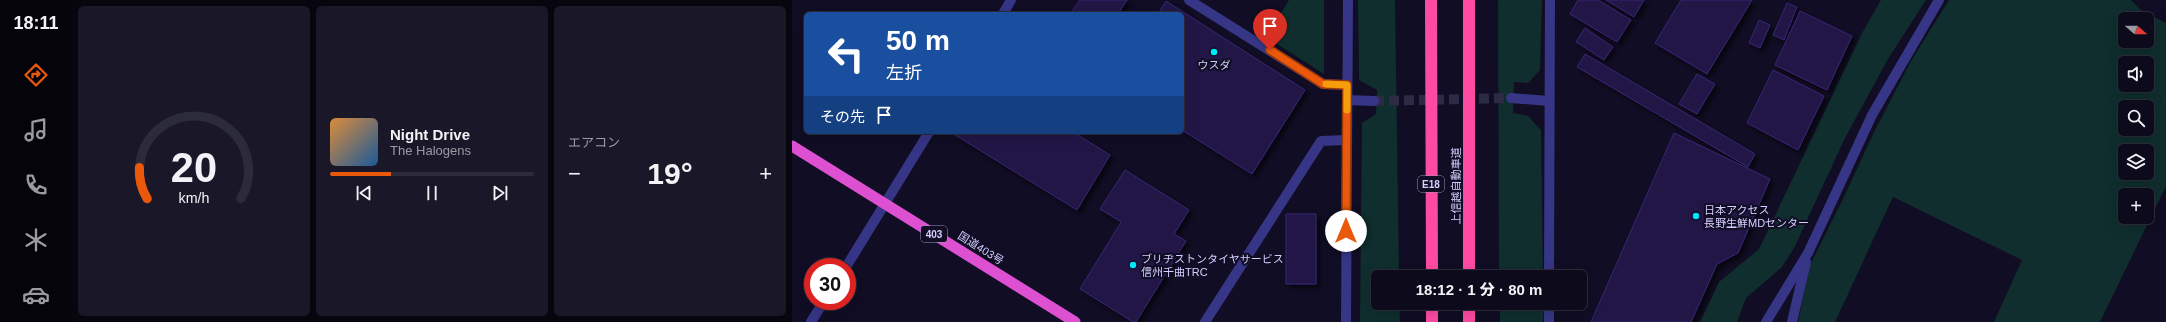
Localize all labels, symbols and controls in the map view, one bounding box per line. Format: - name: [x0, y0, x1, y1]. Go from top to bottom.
- pin: [1253, 9, 1287, 50]
- north arrow: [2118, 12, 2154, 48]
- map controls: [2118, 12, 2154, 224]
- text: 18:11: [13, 13, 59, 33]
- icon: arrive: [1259, 15, 1281, 37]
- text: 50 m: [886, 25, 950, 56]
- icon: left: [820, 28, 872, 80]
- marker: ウスダ: [1209, 47, 1219, 57]
- button: sound: [2118, 56, 2154, 92]
- place label: ウスダ: [1198, 59, 1231, 71]
- icon: directions: [22, 61, 50, 89]
- text: 左折: [886, 63, 922, 83]
- button: search: [2118, 100, 2154, 136]
- icon: arrive: [873, 104, 895, 126]
- text: その先: [820, 108, 865, 125]
- icon: music: [22, 116, 50, 144]
- text: Night Drive: [390, 126, 470, 143]
- text: エアコン: [568, 135, 620, 150]
- text: The Halogens: [390, 143, 471, 158]
- text: 20: [171, 144, 217, 191]
- button: layers: [2118, 144, 2154, 180]
- street label: 上信越自動車道: [1450, 148, 1462, 225]
- text: 19°: [647, 157, 693, 190]
- text: −: [568, 161, 581, 186]
- text: +: [759, 161, 772, 186]
- icon: phone: [22, 171, 50, 199]
- road number: E18: [1418, 176, 1444, 192]
- icon: previous: [353, 182, 375, 204]
- icon: pause: [421, 182, 443, 204]
- icon: next: [489, 182, 511, 204]
- button: +: [2118, 188, 2154, 224]
- text: km/h: [179, 190, 210, 206]
- place label: 日本アクセス 長野生鮮MDセンター: [1704, 204, 1809, 229]
- position arrow: [1325, 210, 1367, 252]
- marker: 日本アクセス 長野生鮮MDセンター: [1691, 211, 1701, 221]
- icon: climate: [22, 226, 50, 254]
- road number: 403: [921, 226, 947, 242]
- street label: 国道403号: [956, 229, 1006, 267]
- place label: ブリヂストンタイヤサービス 信州千曲TRC: [1141, 253, 1284, 278]
- speed limit sign: 30: [804, 258, 856, 310]
- marker: ブリヂストンタイヤサービス 信州千曲TRC: [1128, 260, 1138, 270]
- icon: car: [22, 281, 50, 309]
- text: 18:12 · 1 分 · 80 m: [1416, 281, 1542, 298]

